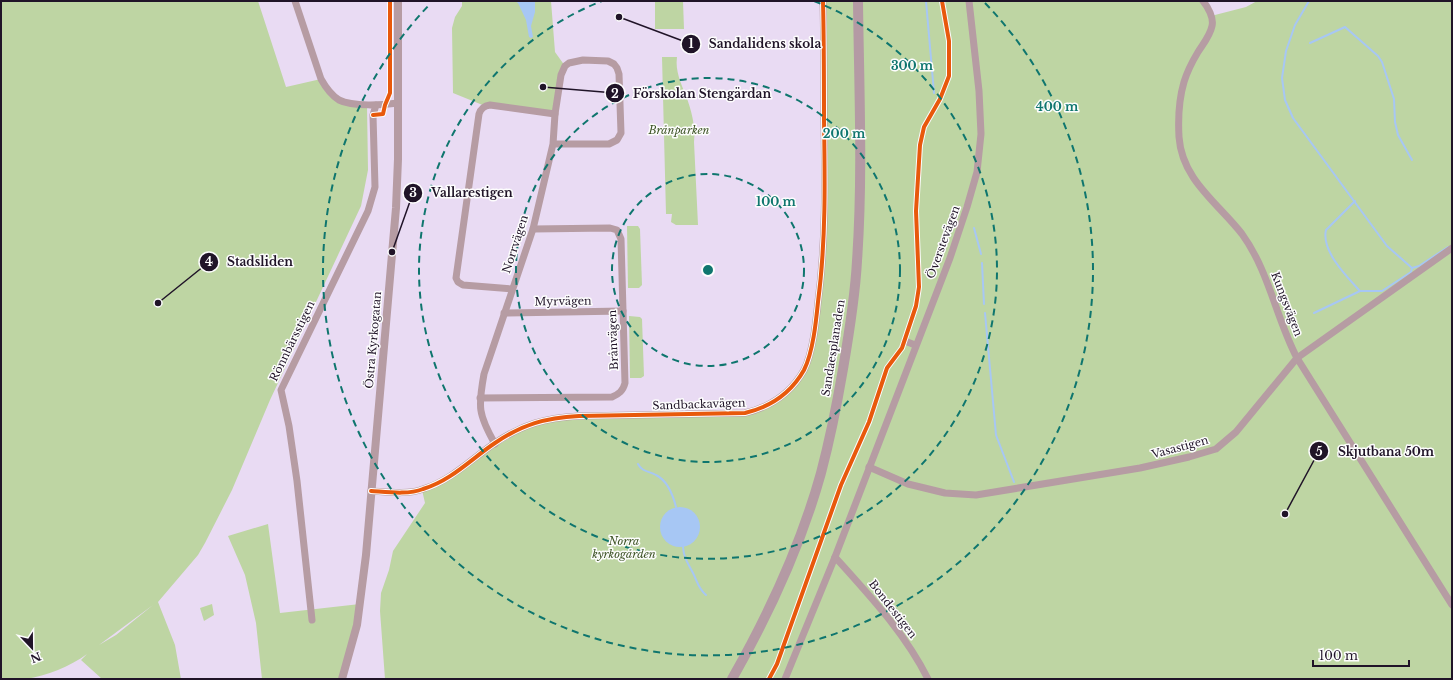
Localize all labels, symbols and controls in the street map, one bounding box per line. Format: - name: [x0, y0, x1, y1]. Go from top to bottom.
- callout: Sandalidens skola: [681, 32, 830, 56]
- text: 1: [688, 36, 694, 51]
- text: Sandalidens skola: [709, 36, 821, 51]
- text: 300 m: [891, 58, 934, 73]
- callout: Förskolan Stengärdan: [605, 81, 779, 105]
- text: 2: [611, 86, 619, 101]
- text: Förskolan Stengärdan: [633, 86, 771, 101]
- text: 400 m: [1036, 99, 1079, 114]
- park label: Brånparken: [648, 123, 710, 137]
- text: 200 m: [823, 126, 866, 141]
- callout: Vallarestigen: [403, 181, 520, 205]
- text: 3: [409, 185, 417, 200]
- text: Vallarestigen: [430, 185, 513, 200]
- text: 100 m: [756, 194, 797, 209]
- street label: Överstevägen: [923, 203, 963, 281]
- street label: Norrvägen: [499, 213, 531, 275]
- callout: Stadsliden: [199, 250, 301, 274]
- text: 4: [205, 254, 213, 269]
- text: Stadsliden: [227, 254, 293, 269]
- centre of rings: [701, 263, 715, 277]
- street label: Kungsvägen: [1268, 270, 1306, 339]
- street label: Östra Kyrkogatan: [362, 290, 384, 389]
- street label: Myrvägen: [534, 293, 592, 308]
- street label: Rönnbärsstigen: [266, 298, 318, 384]
- street label: Sandaesplanaden: [818, 298, 848, 397]
- street label: Brånvägen: [605, 309, 621, 370]
- street label: Sandbackavägen: [652, 395, 746, 413]
- street label: Vasastigen: [1149, 433, 1210, 462]
- callout: Skjutbana 50m: [1309, 439, 1442, 463]
- text: 5: [1315, 444, 1323, 459]
- text: Skjutbana 50m: [1338, 444, 1435, 459]
- park label: Norra kyrkogården: [591, 534, 656, 561]
- street label: Bondestigen: [866, 577, 920, 641]
- north arrow: [12, 628, 52, 668]
- scale bar: [1313, 642, 1409, 668]
- text: 100 m: [1319, 648, 1358, 663]
- text: N: [28, 649, 43, 666]

